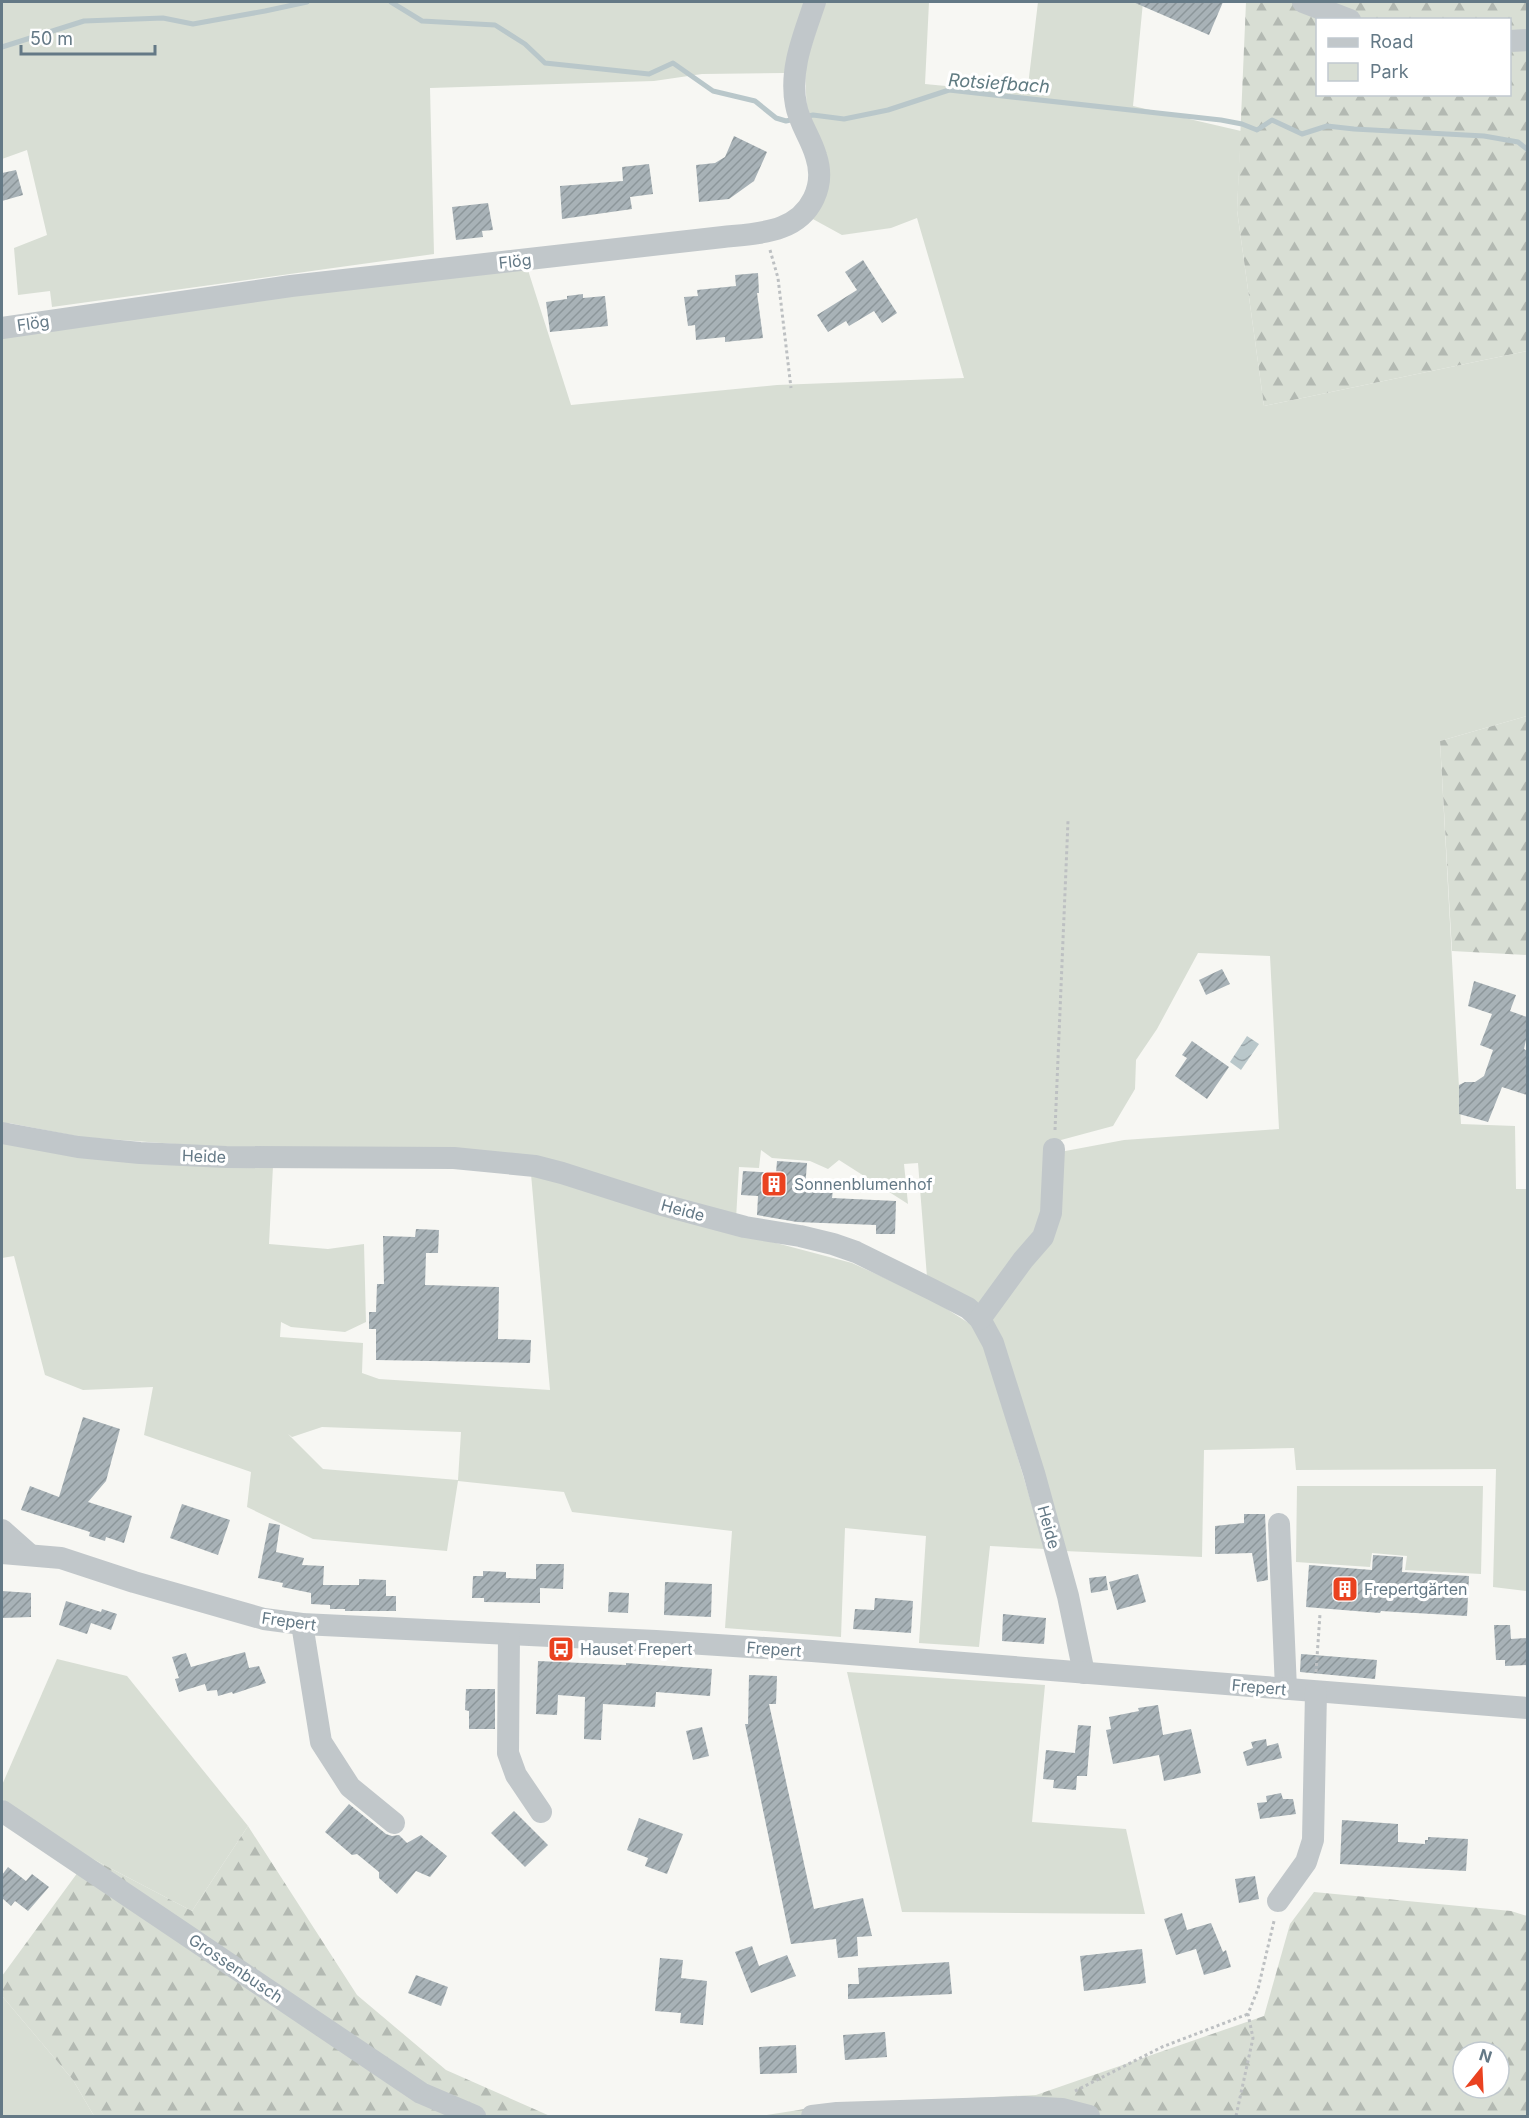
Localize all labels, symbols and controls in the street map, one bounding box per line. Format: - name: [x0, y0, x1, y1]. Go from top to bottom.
- scale bar: [21, 18, 154, 56]
- legend: [1316, 18, 1511, 96]
- text: 50 m: [30, 28, 73, 49]
- text: Road: [1370, 31, 1413, 52]
- text: Park: [1370, 61, 1409, 82]
- water label: Rotsiefbach: [947, 69, 1051, 97]
- street label: Flög: [498, 249, 532, 273]
- street label: Flög: [15, 311, 51, 335]
- street label: Heide: [182, 1145, 226, 1167]
- building icon: Sonnenblumenhof: [759, 1169, 789, 1199]
- place label: Sonnenblumenhof: [794, 1174, 933, 1194]
- street label: Heide: [659, 1195, 707, 1225]
- street label: Heide: [1033, 1503, 1065, 1551]
- building icon: Frepertgärten: [1330, 1574, 1360, 1604]
- place label: Frepertgärten: [1364, 1579, 1467, 1599]
- street label: Frepert: [261, 1607, 317, 1635]
- bus stop icon: Hauset Frepert: [546, 1634, 576, 1664]
- street label: Frepert: [746, 1637, 802, 1661]
- place label: Hauset Frepert: [580, 1639, 693, 1659]
- street label: Frepert: [1231, 1675, 1287, 1699]
- street label: Grossenbusch: [185, 1929, 287, 2007]
- north arrow: [1451, 2040, 1511, 2100]
- text: N: [1477, 2044, 1495, 2067]

